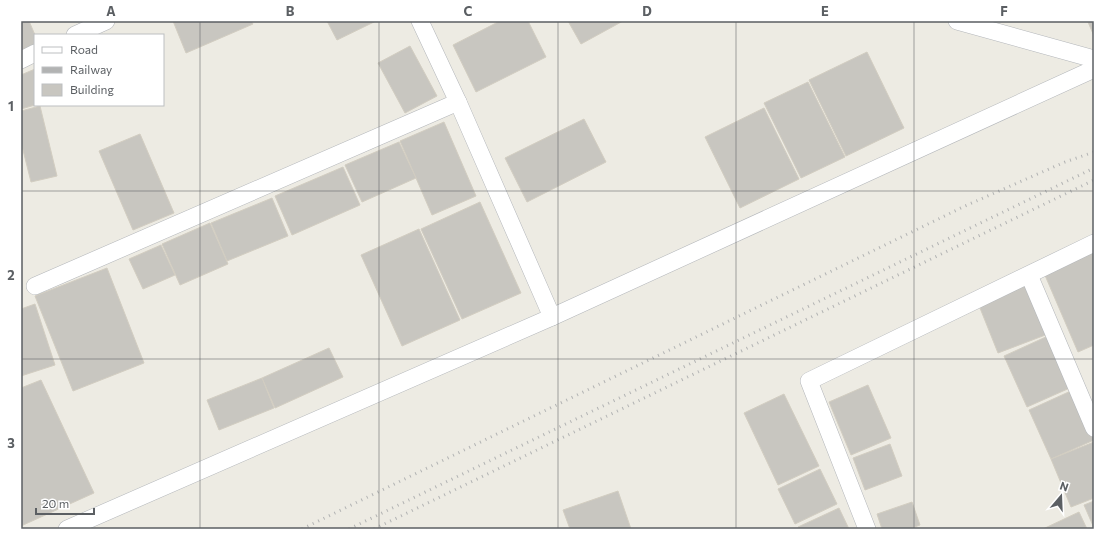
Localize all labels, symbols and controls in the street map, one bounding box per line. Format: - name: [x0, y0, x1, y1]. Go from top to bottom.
- text: A: [106, 3, 116, 19]
- text: B: [286, 3, 295, 19]
- text: C: [464, 3, 473, 19]
- text: D: [642, 3, 652, 19]
- text: E: [821, 3, 829, 19]
- text: F: [1000, 3, 1008, 19]
- legend: [34, 34, 164, 106]
- text: Road: [70, 42, 98, 56]
- text: Railway: [70, 62, 112, 76]
- text: Building: [70, 82, 114, 96]
- text: 1: [8, 98, 14, 114]
- text: 2: [7, 267, 15, 283]
- text: 3: [7, 435, 15, 451]
- north arrow: [1041, 476, 1081, 516]
- text: N: [1058, 479, 1070, 494]
- scale bar: [36, 490, 94, 516]
- text: 20 m: [42, 496, 69, 510]

